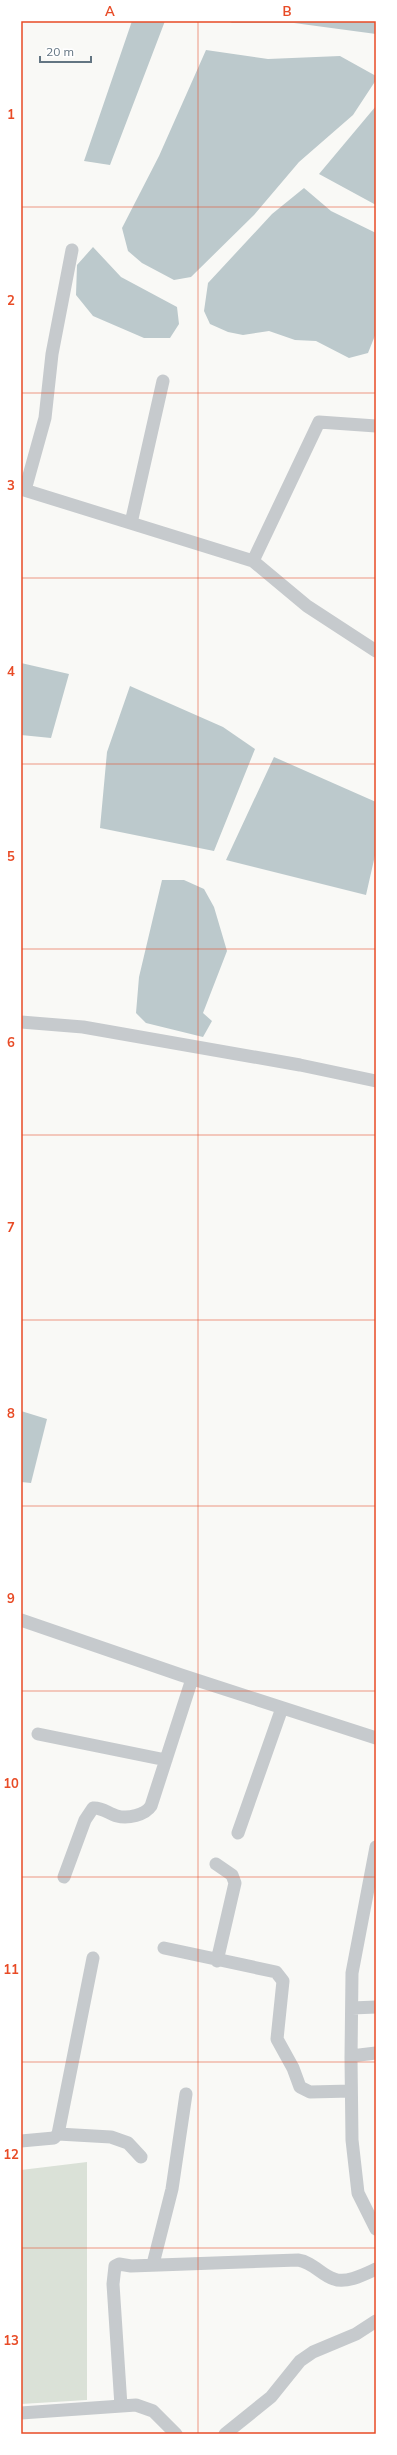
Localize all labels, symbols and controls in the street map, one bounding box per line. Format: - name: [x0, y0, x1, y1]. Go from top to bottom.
- text: A: [105, 3, 115, 19]
- text: B: [283, 3, 292, 19]
- scale bar: [40, 38, 91, 64]
- text: 20 m: [46, 44, 74, 59]
- text: 1: [7, 106, 15, 122]
- text: 2: [7, 292, 15, 308]
- text: 3: [7, 477, 15, 493]
- text: 4: [7, 663, 15, 679]
- text: 5: [7, 848, 15, 864]
- text: 6: [7, 1034, 15, 1050]
- text: 7: [7, 1219, 15, 1235]
- text: 8: [7, 1405, 15, 1421]
- text: 9: [7, 1590, 15, 1606]
- text: 10: [3, 1775, 19, 1791]
- text: 11: [3, 1961, 19, 1977]
- text: 12: [3, 2146, 19, 2162]
- text: 13: [3, 2332, 19, 2348]

